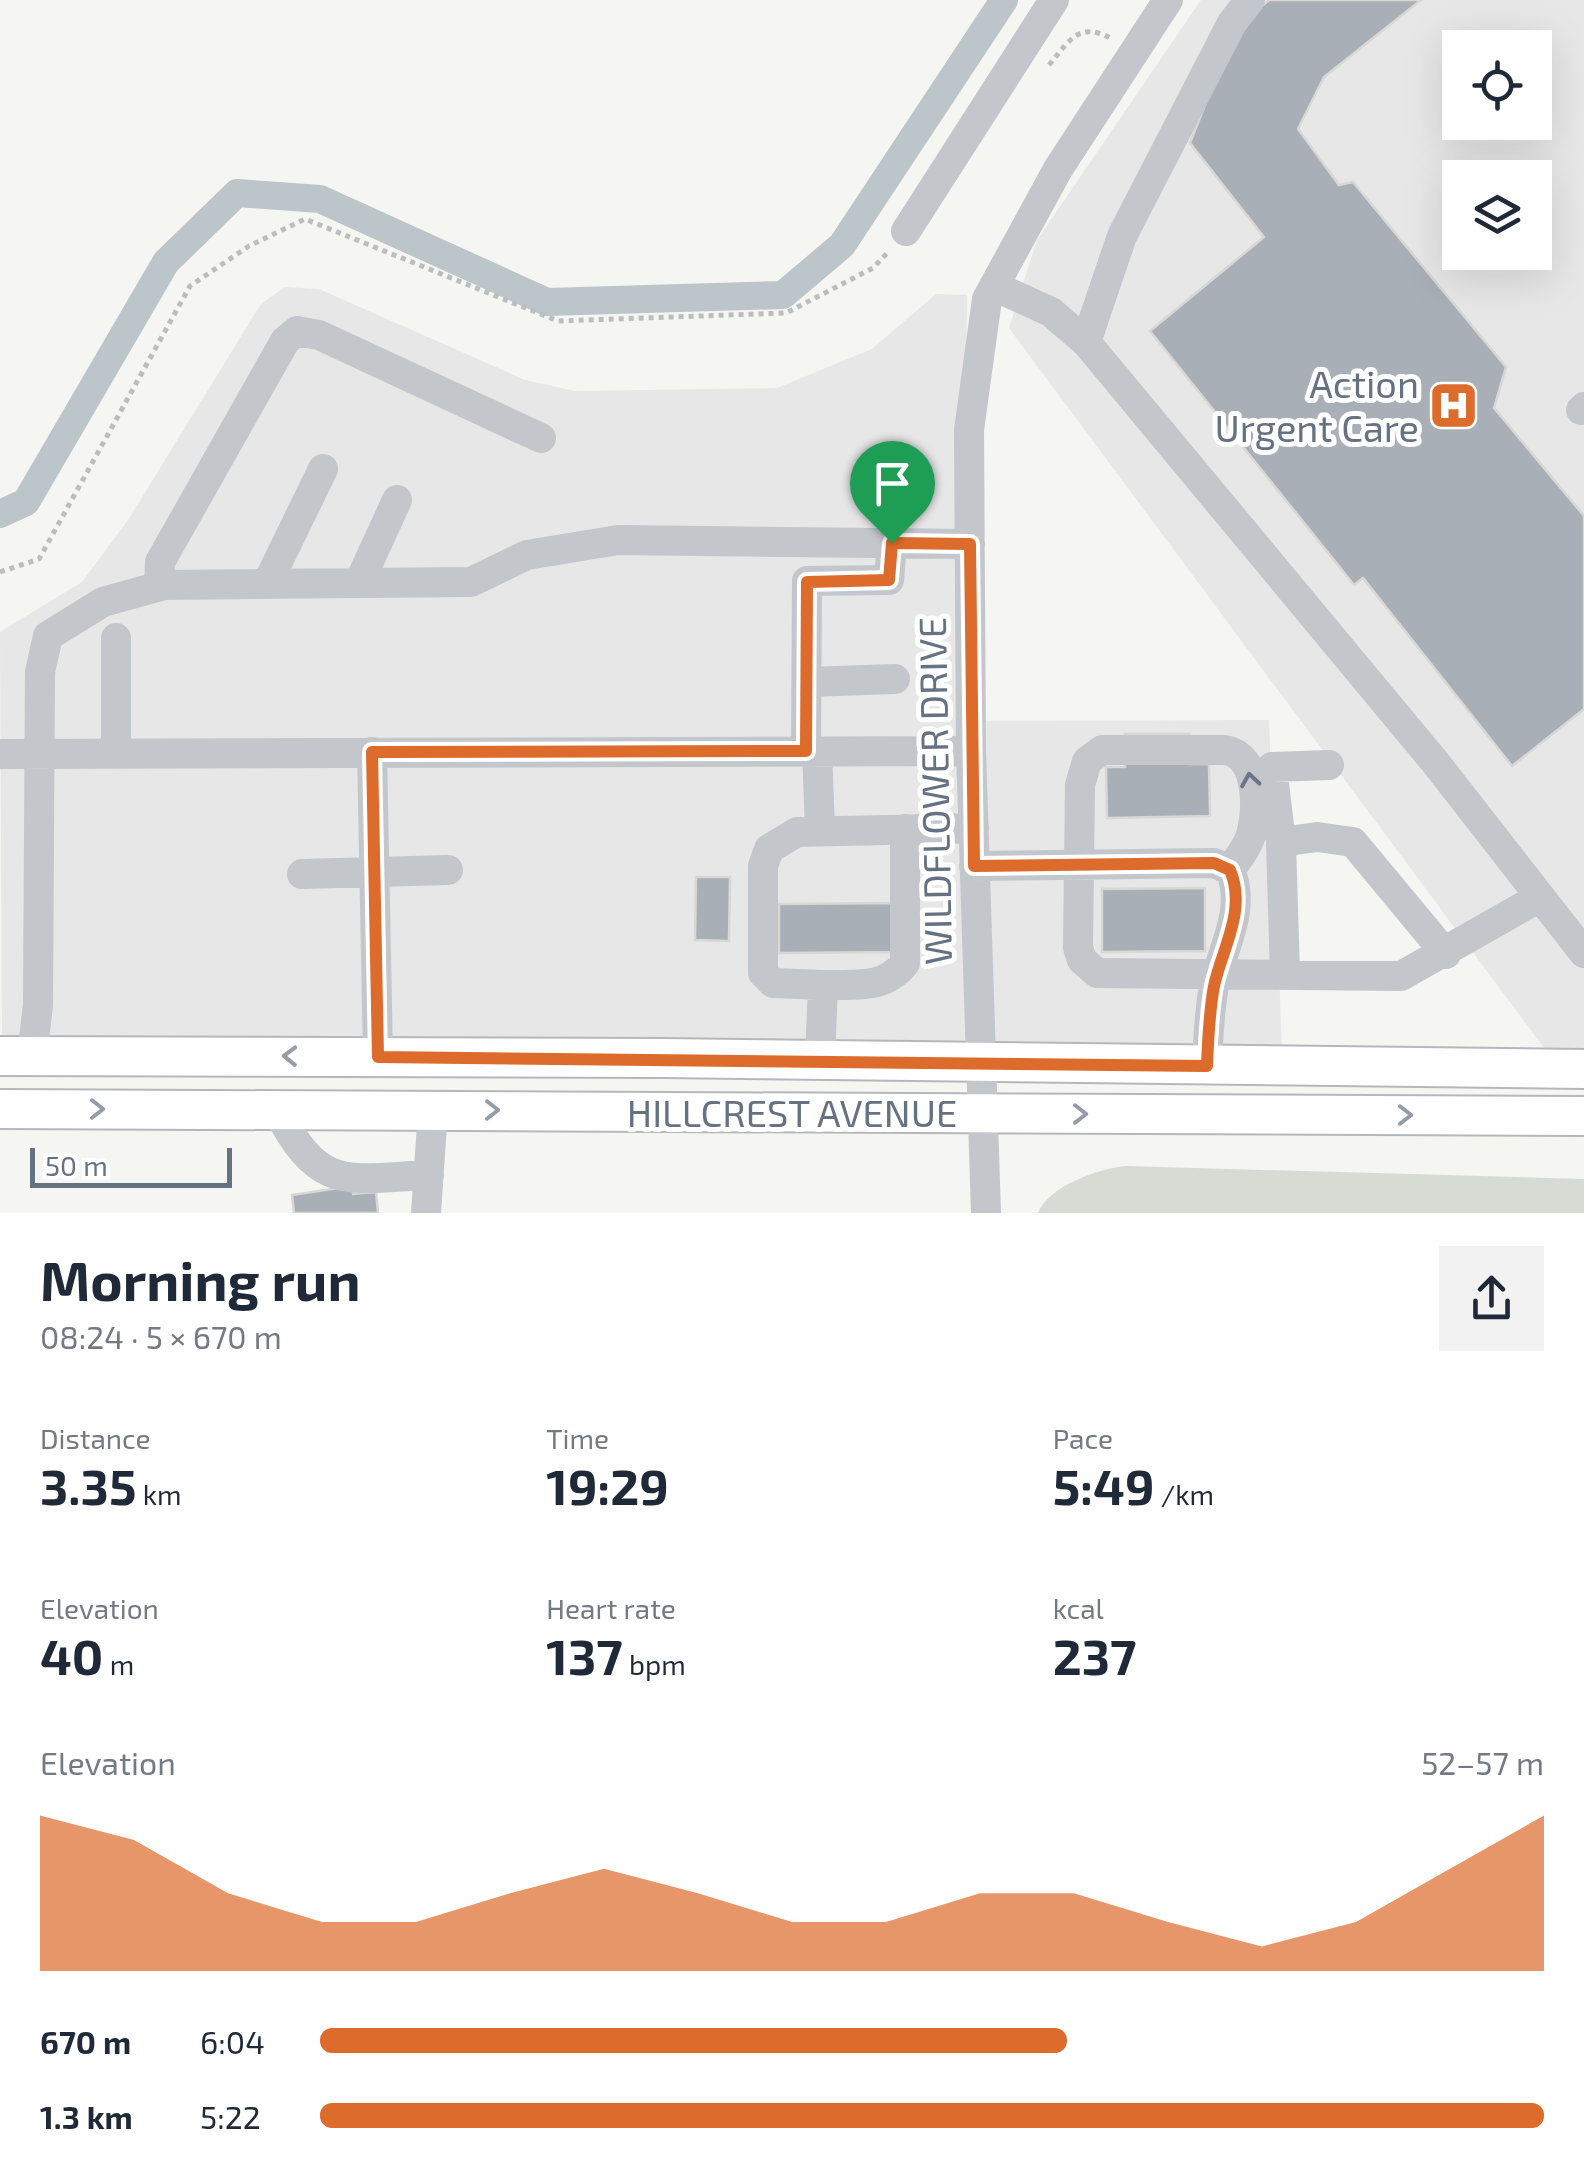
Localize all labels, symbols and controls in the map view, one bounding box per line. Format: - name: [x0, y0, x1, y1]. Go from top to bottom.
- map controls: [1442, 30, 1552, 270]
- button: locate: [1442, 30, 1552, 140]
- button: layers: [1442, 160, 1552, 270]
- place label: Action Urgent Care: [1214, 360, 1419, 450]
- hospital icon: Action Urgent Care: [1428, 379, 1480, 431]
- pin: [850, 441, 935, 544]
- icon: arrive: [865, 456, 920, 511]
- street label: WILDFLOWER DRIVE: [908, 617, 960, 965]
- one-way arrow: [1240, 772, 1261, 788]
- one-way arrow: [281, 1046, 297, 1067]
- street label: HILLCREST AVENUE: [627, 1089, 957, 1135]
- one-way arrow: [90, 1098, 106, 1120]
- one-way arrow: [486, 1099, 501, 1121]
- one-way arrow: [1072, 1103, 1088, 1125]
- one-way arrow: [1398, 1104, 1413, 1126]
- scale bar: [30, 1143, 232, 1188]
- text: 50 m: [45, 1148, 108, 1182]
- text: Morning run: [40, 1246, 361, 1312]
- button: share: [1439, 1246, 1544, 1351]
- text: 08:24 · 5 × 670 m: [40, 1317, 282, 1355]
- text: Distance: [40, 1421, 151, 1455]
- text: Time: [546, 1421, 609, 1455]
- text: Pace: [1053, 1421, 1113, 1455]
- text: 3.35: [40, 1455, 137, 1515]
- text: 19:29: [546, 1455, 669, 1515]
- text: 5:49: [1053, 1455, 1154, 1515]
- text: km: [137, 1477, 182, 1511]
- text: /km: [1154, 1477, 1214, 1511]
- text: Elevation: [40, 1591, 159, 1625]
- text: Heart rate: [546, 1591, 676, 1625]
- text: kcal: [1053, 1591, 1104, 1625]
- text: 40: [40, 1625, 103, 1685]
- text: 137: [546, 1625, 623, 1685]
- text: 237: [1053, 1625, 1136, 1685]
- text: m: [103, 1647, 134, 1681]
- text: bpm: [623, 1647, 686, 1681]
- text: Elevation: [40, 1743, 176, 1781]
- text: 52–57 m: [1421, 1743, 1544, 1781]
- text: 670 m: [40, 2022, 131, 2060]
- text: 6:04: [200, 2022, 265, 2060]
- text: 1.3 km: [40, 2097, 133, 2135]
- text: 5:22: [200, 2097, 261, 2135]

